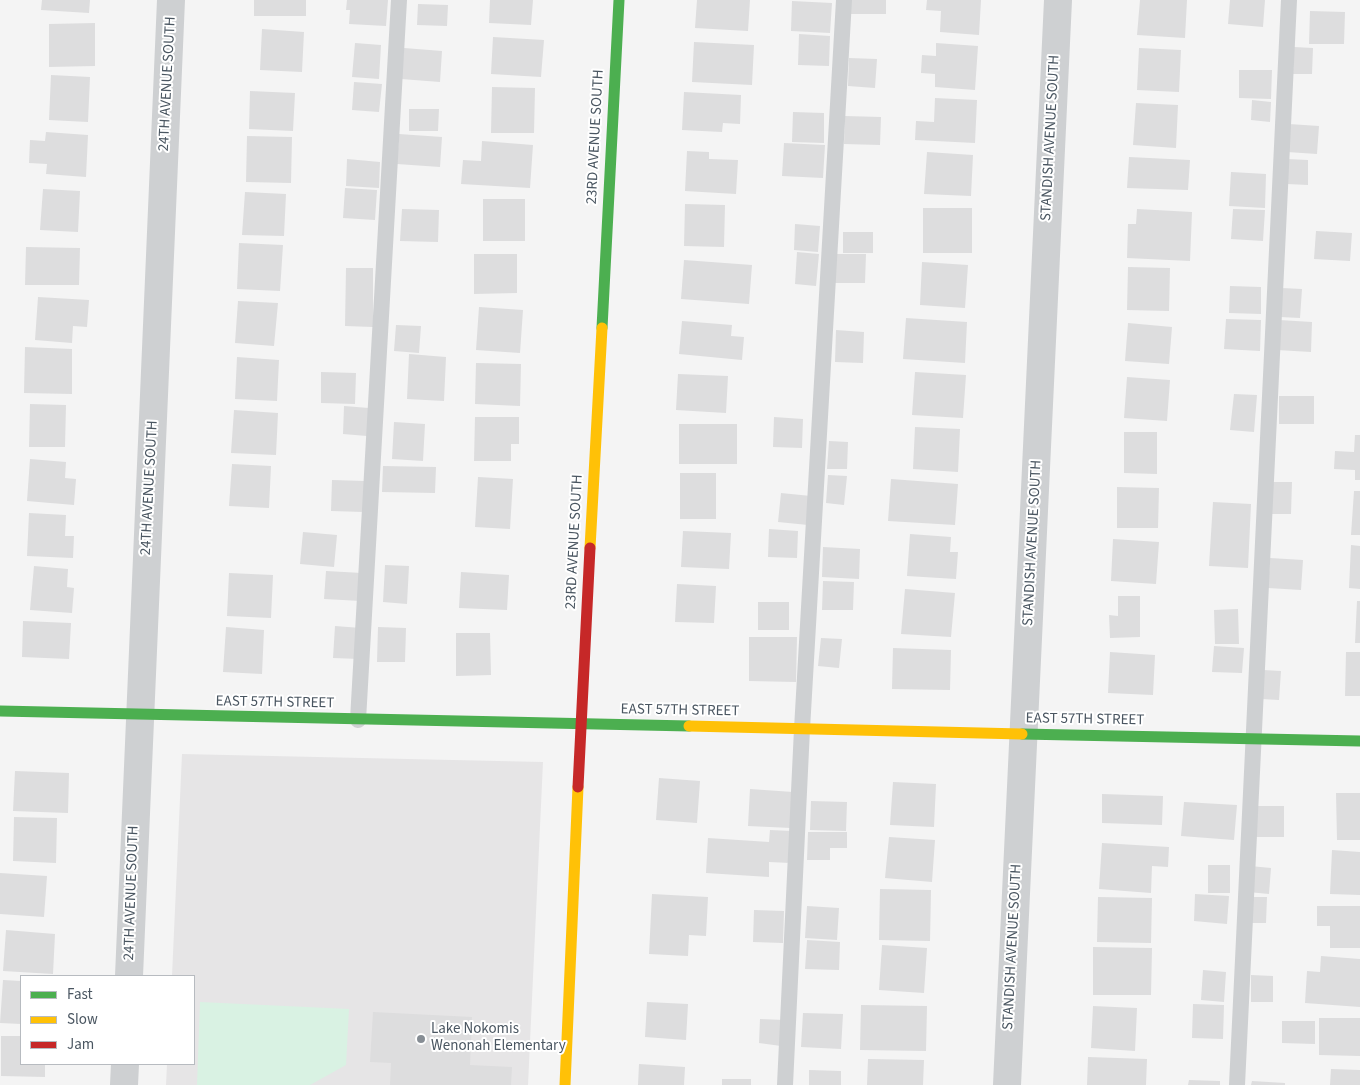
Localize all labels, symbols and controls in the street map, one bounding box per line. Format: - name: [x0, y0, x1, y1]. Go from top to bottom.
- street label: 24TH AVENUE SOUTH: [155, 16, 181, 152]
- street label: STANDISH AVENUE SOUTH: [1038, 55, 1064, 221]
- street label: 23RD AVENUE SOUTH: [583, 69, 609, 205]
- street label: 24TH AVENUE SOUTH: [137, 420, 163, 556]
- street label: STANDISH AVENUE SOUTH: [1020, 460, 1046, 626]
- street label: 23RD AVENUE SOUTH: [562, 474, 588, 610]
- street label: EAST 57TH STREET: [216, 693, 334, 713]
- street label: EAST 57TH STREET: [621, 701, 739, 721]
- street label: EAST 57TH STREET: [1026, 710, 1144, 730]
- street label: 24TH AVENUE SOUTH: [121, 825, 143, 961]
- street label: STANDISH AVENUE SOUTH: [1000, 864, 1026, 1030]
- legend: [20, 975, 195, 1065]
- text: Fast: [67, 984, 93, 1005]
- text: Slow: [67, 1009, 98, 1030]
- place label: Lake Nokomis Wenonah Elementary: [431, 1021, 566, 1056]
- marker: Lake Nokomis Wenonah Elementary: [415, 1033, 427, 1045]
- text: Jam: [67, 1034, 94, 1055]

